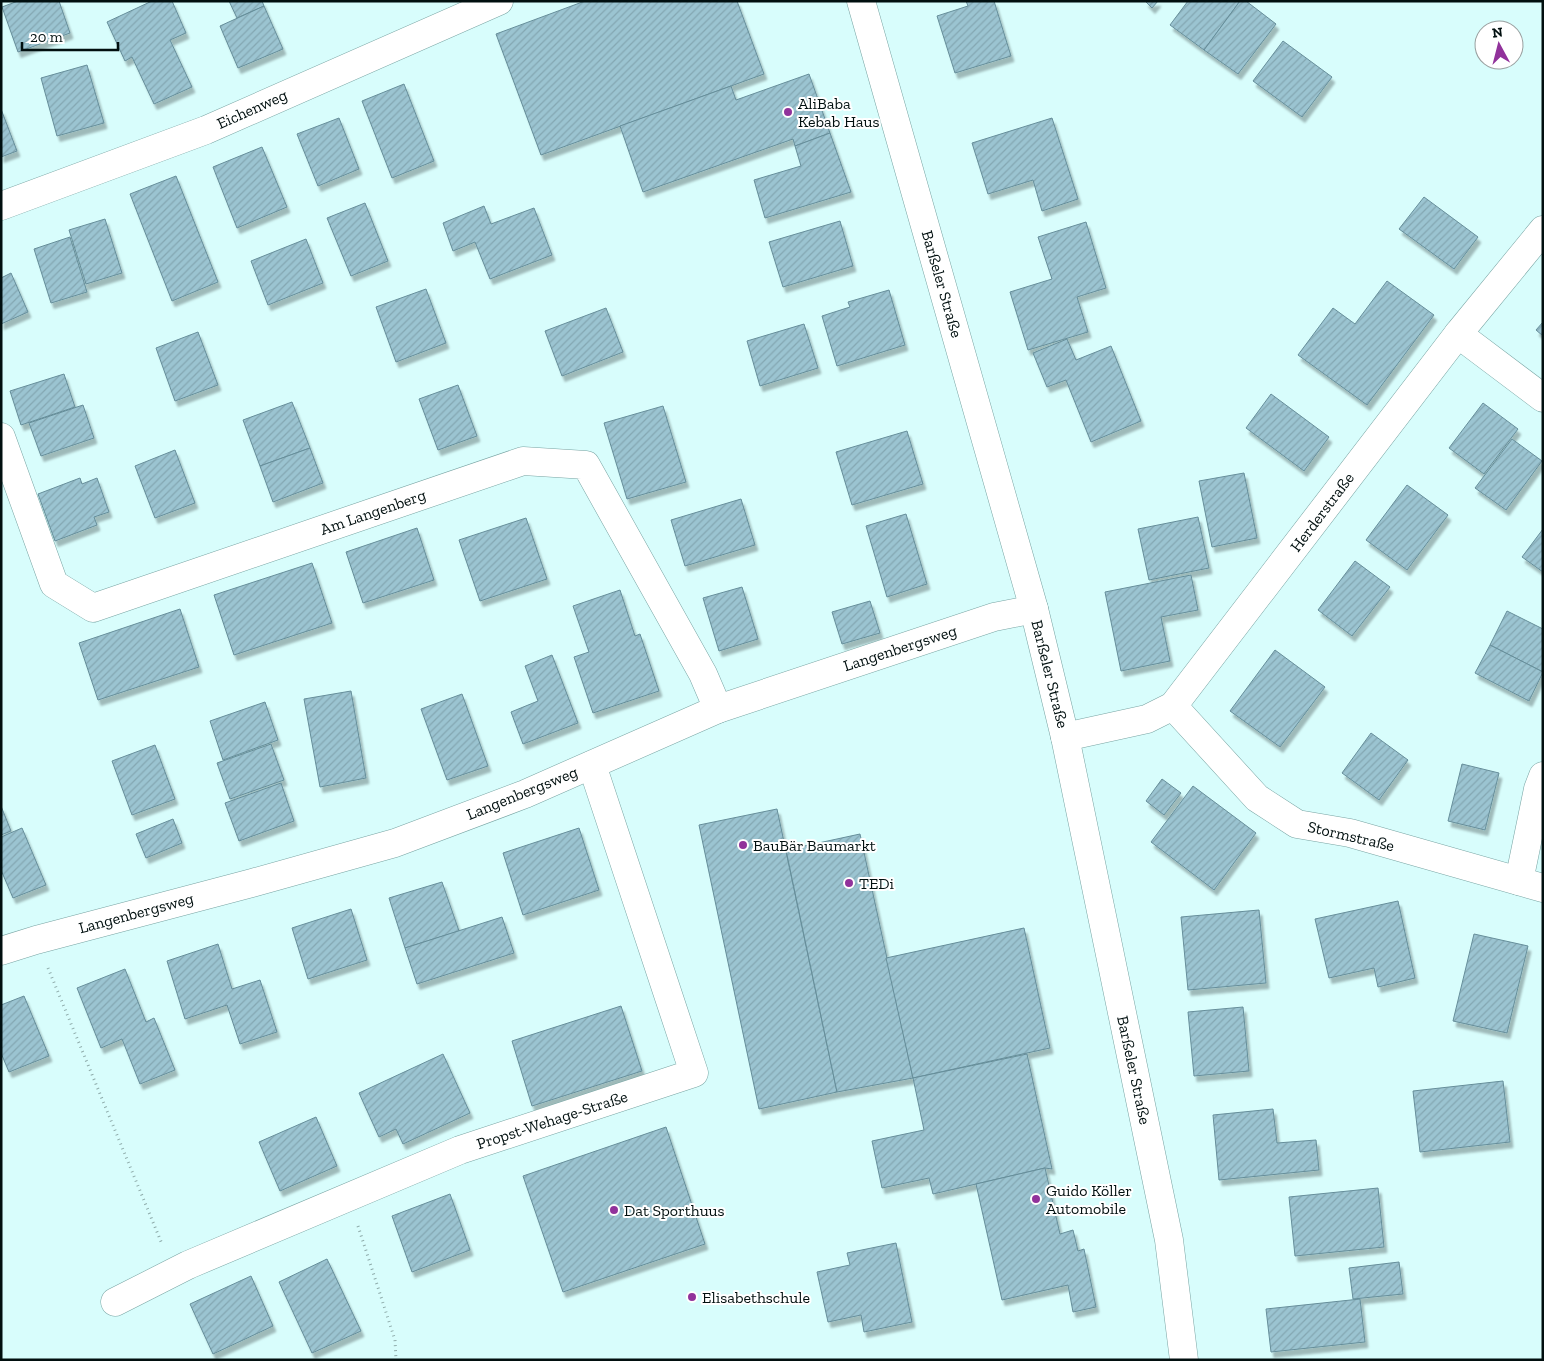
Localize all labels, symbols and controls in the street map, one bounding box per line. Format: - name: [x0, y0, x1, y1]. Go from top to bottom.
- scale bar: [22, 20, 119, 52]
- north arrow: [1474, 20, 1524, 70]
- text: N: [1491, 23, 1504, 42]
- text: 20 m: [30, 28, 63, 46]
- street label: Eichenweg: [214, 85, 290, 133]
- place label: AliBaba Kebab Haus: [798, 94, 880, 131]
- marker: AliBaba Kebab Haus: [782, 106, 794, 118]
- street label: Barßeler Straße: [918, 228, 966, 340]
- street label: Herderstraße: [1286, 469, 1358, 555]
- street label: Am Langenberg: [318, 485, 429, 539]
- street label: Barßeler Straße: [1027, 618, 1073, 730]
- street label: Langenbergsweg: [841, 621, 959, 675]
- street label: Langenbergsweg: [464, 762, 580, 824]
- street label: Stormstraße: [1306, 817, 1396, 855]
- place label: BauBär Baumarkt: [753, 836, 876, 855]
- marker: BauBär Baumarkt: [737, 839, 749, 851]
- place label: TEDi: [859, 874, 895, 893]
- marker: TEDi: [843, 877, 855, 889]
- street label: Langenbergsweg: [77, 888, 196, 937]
- street label: Barßeler Straße: [1113, 1014, 1155, 1126]
- street label: Propst-Wehage-Straße: [474, 1087, 630, 1153]
- place label: Guido Köller Automobile: [1046, 1181, 1132, 1218]
- marker: Guido Köller Automobile: [1030, 1193, 1042, 1205]
- place label: Dat Sporthuus: [624, 1201, 725, 1220]
- marker: Dat Sporthuus: [608, 1204, 620, 1216]
- place label: Elisabethschule: [702, 1288, 810, 1307]
- marker: Elisabethschule: [686, 1291, 698, 1303]

